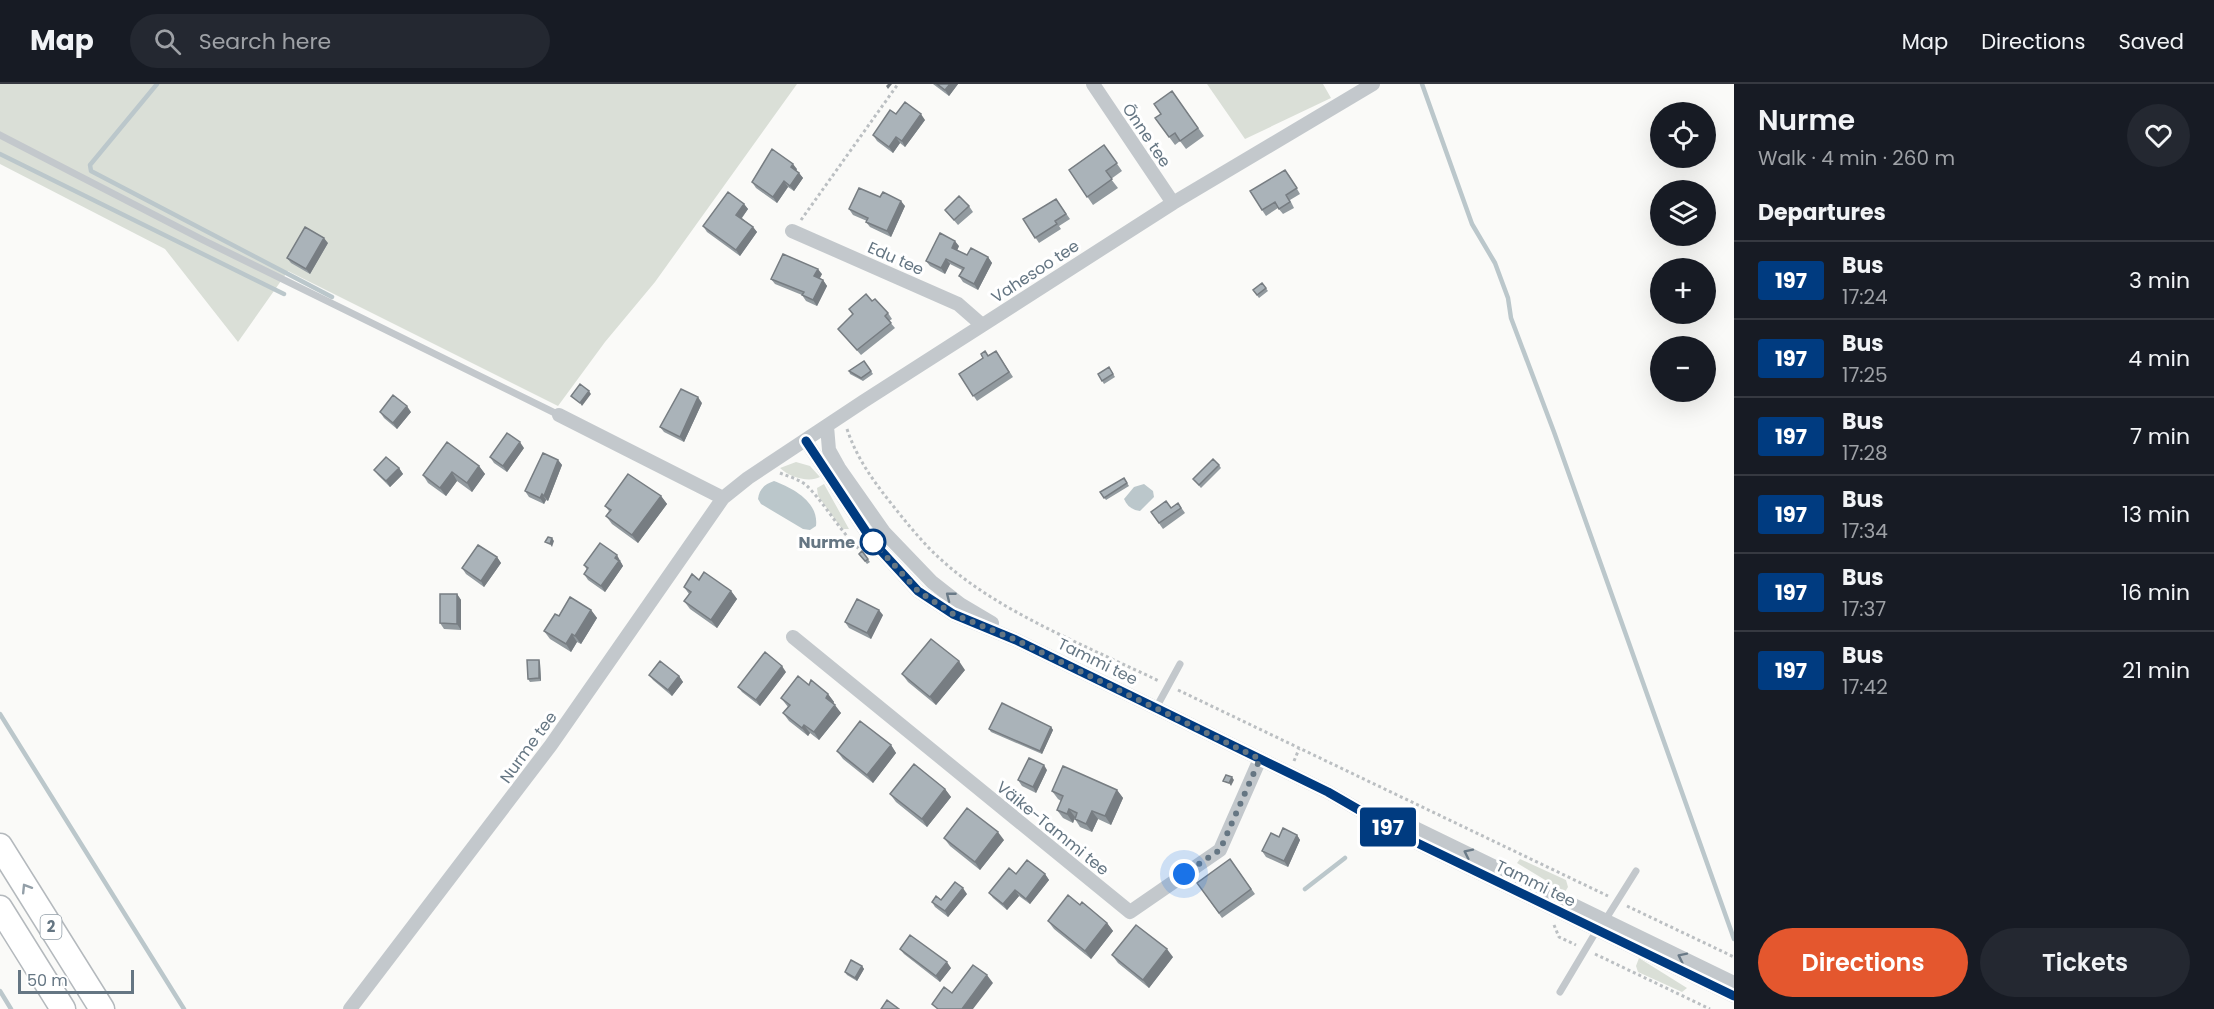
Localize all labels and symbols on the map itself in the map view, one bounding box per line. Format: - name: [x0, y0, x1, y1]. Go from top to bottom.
- street label: Õnne tee: [1117, 99, 1177, 172]
- street label: Vahesoo tee: [987, 234, 1084, 308]
- street label: Edu tee: [864, 236, 928, 281]
- marker: Nurme: [860, 529, 886, 555]
- place label: Nurme: [799, 531, 855, 554]
- one-way arrow: [946, 592, 957, 603]
- street label: Tammi tee: [1054, 632, 1142, 691]
- street label: Nurme tee: [494, 707, 562, 788]
- street label: Väike-Tammi tee: [991, 776, 1114, 881]
- line badge: 197: [1354, 808, 1422, 846]
- one-way arrow: [1464, 849, 1475, 861]
- street label: Tammi tee: [1492, 854, 1580, 913]
- your location: [1169, 859, 1199, 889]
- one-way arrow: [22, 884, 34, 894]
- road number: 2: [40, 915, 62, 939]
- one-way arrow: [1677, 952, 1688, 964]
- scale bar: [18, 967, 134, 994]

